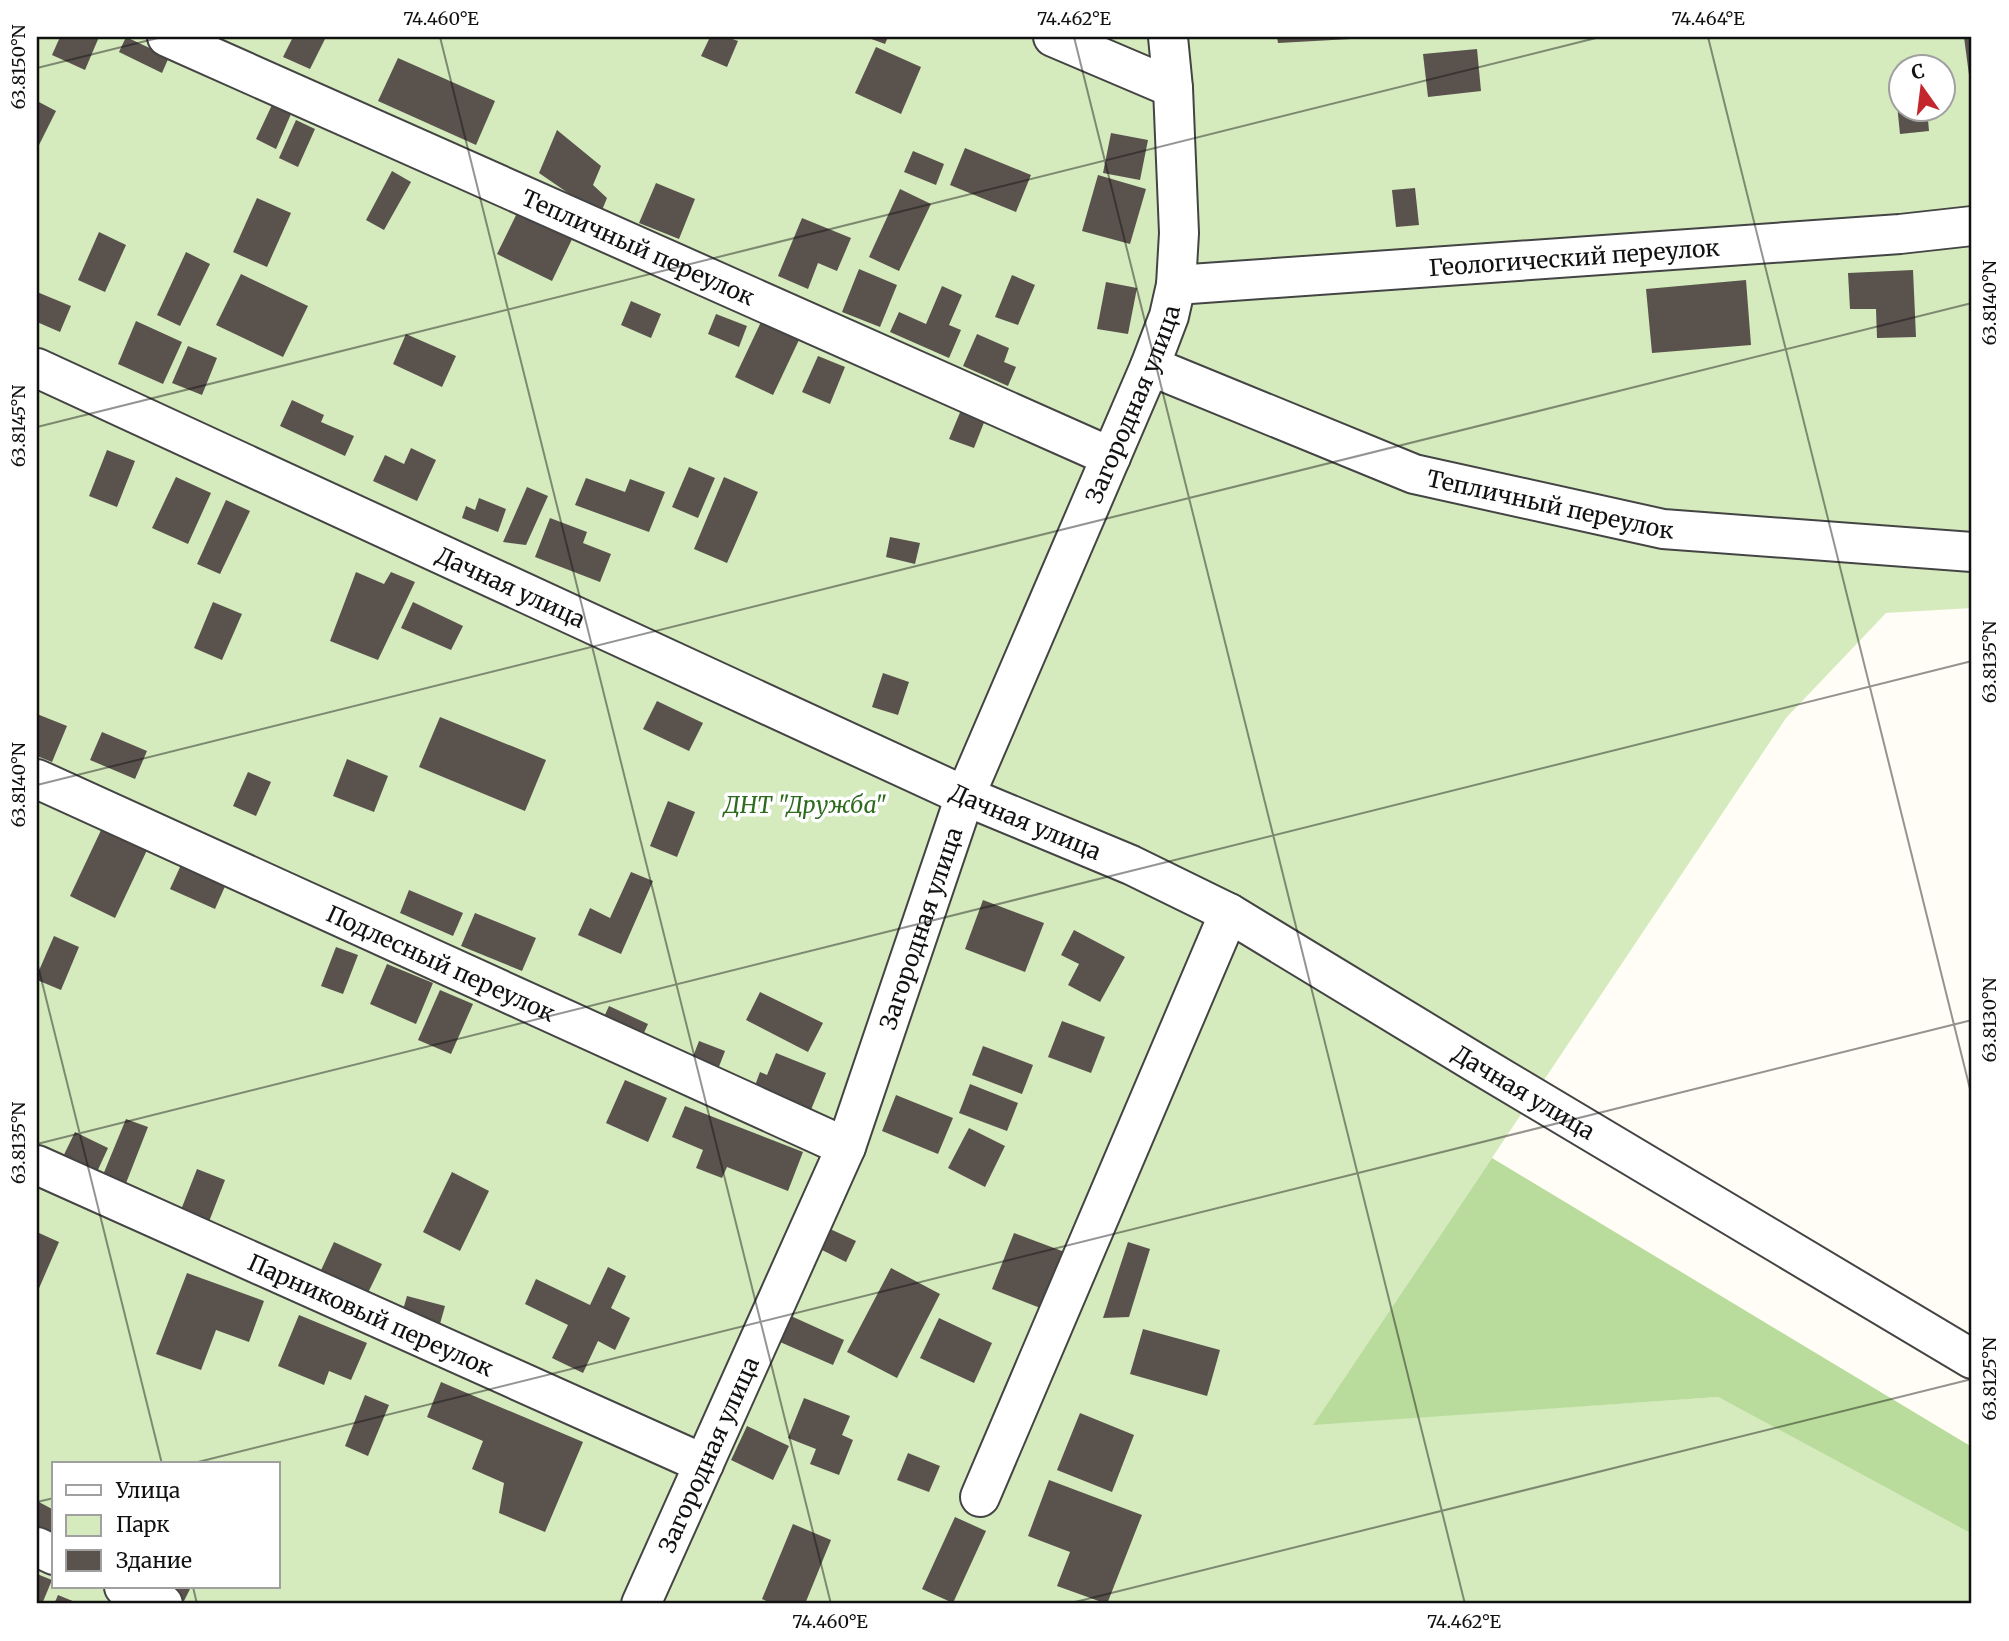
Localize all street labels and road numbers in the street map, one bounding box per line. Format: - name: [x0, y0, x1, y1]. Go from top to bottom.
- street label: Тепличный переулок: [517, 182, 760, 311]
- street label: Геологический переулок: [1427, 232, 1721, 282]
- street label: Загородная улица: [1078, 302, 1185, 507]
- street label: Тепличный переулок: [1424, 463, 1675, 544]
- street label: Дачная улица: [432, 540, 590, 633]
- street label: Дачная улица: [946, 777, 1106, 866]
- street label: Загородная улица: [873, 823, 968, 1033]
- street label: Подлесный переулок: [322, 898, 560, 1028]
- street label: Дачная улица: [1448, 1038, 1601, 1145]
- street label: Парниковый переулок: [244, 1247, 498, 1382]
- street label: Загородная улица: [652, 1352, 765, 1557]

